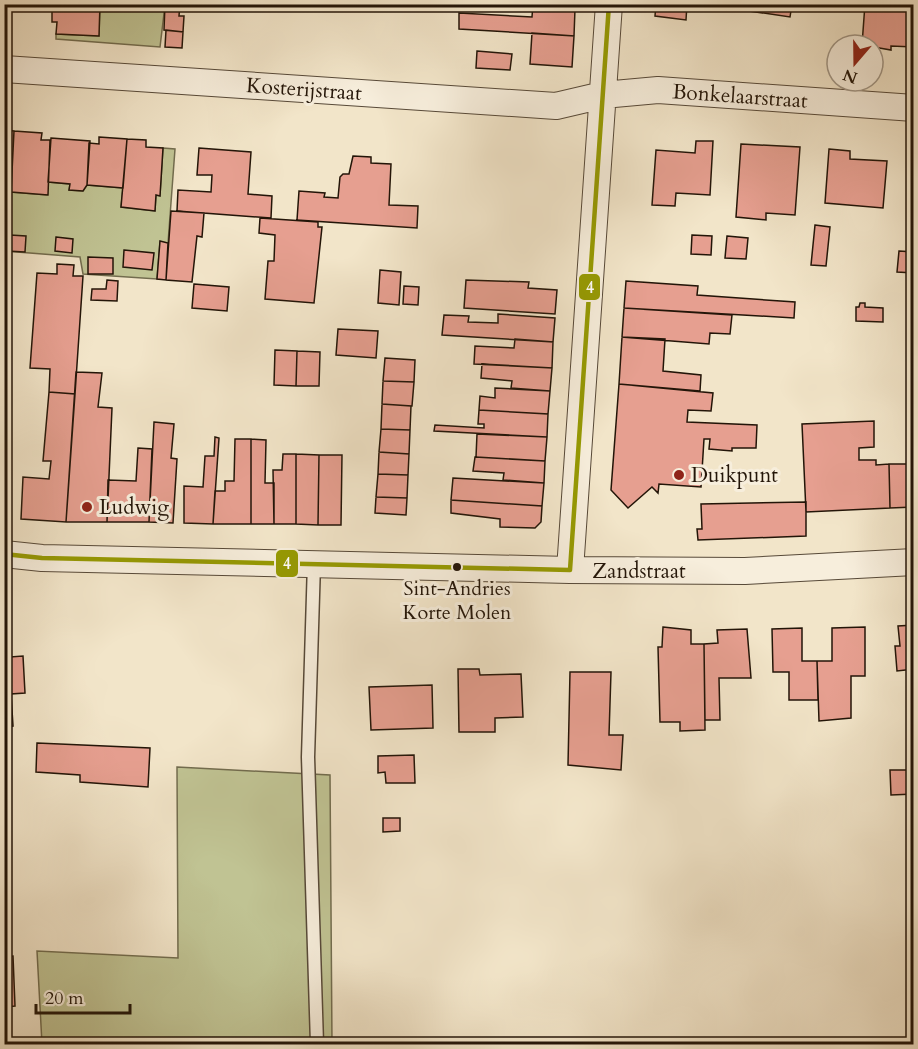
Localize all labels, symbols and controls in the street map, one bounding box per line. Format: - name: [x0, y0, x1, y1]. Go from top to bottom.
- north arrow: [825, 33, 885, 93]
- text: N: [840, 63, 861, 89]
- street label: Kosterijstraat: [245, 71, 363, 108]
- street label: Bonkelaarstraat: [671, 77, 809, 116]
- line badge: 4: [578, 273, 601, 301]
- text: 4: [586, 277, 594, 299]
- place label: Duikpunt: [691, 461, 778, 490]
- marker: Duikpunt: [672, 468, 686, 482]
- place label: Ludwig: [99, 493, 169, 522]
- marker: Ludwig: [80, 500, 94, 514]
- line badge: 4: [275, 549, 299, 578]
- text: 4: [283, 553, 291, 575]
- street label: Zandstraat: [592, 557, 686, 586]
- marker: Sint-Andries Korte Molen: [451, 561, 463, 573]
- place label: Sint-Andries Korte Molen: [403, 575, 512, 626]
- scale bar: [36, 977, 130, 1015]
- text: 20 m: [45, 986, 84, 1011]

